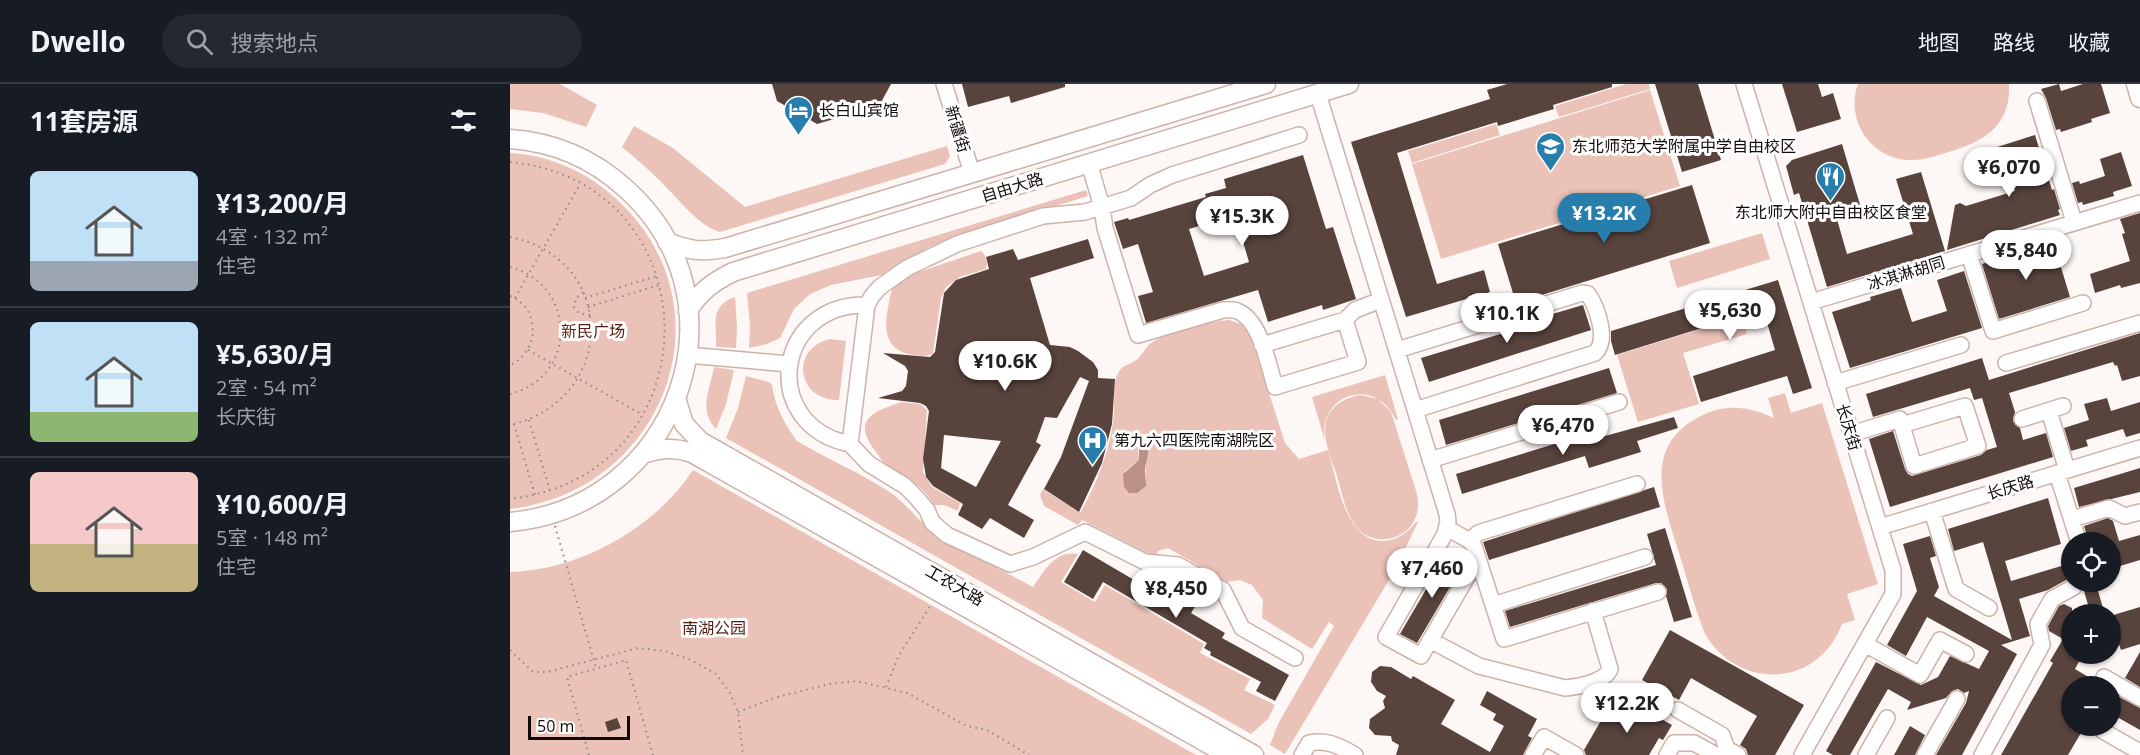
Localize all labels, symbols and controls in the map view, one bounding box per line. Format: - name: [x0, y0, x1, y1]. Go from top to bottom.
- search box: [162, 14, 582, 68]
- text: Dwello: [30, 22, 126, 60]
- icon: search: [183, 25, 216, 58]
- text: 搜索地点: [231, 27, 319, 57]
- text: 地图: [1918, 28, 1960, 56]
- text: 路线: [1993, 28, 2035, 56]
- text: 收藏: [2068, 28, 2110, 56]
- hotel icon: 长白山宾馆: [782, 94, 814, 136]
- place label: 长白山宾馆: [819, 99, 899, 121]
- text: 11套房源: [30, 103, 138, 139]
- street label: 新疆街: [940, 103, 976, 155]
- icon: filters: [447, 104, 480, 137]
- school or university icon: 东北师范大学附属中学自由校区: [1535, 130, 1567, 172]
- place label: 东北师范大学附属中学自由校区: [1572, 135, 1796, 157]
- pin: ¥6,070: [1960, 147, 2058, 198]
- text: ¥6,070: [1978, 153, 2040, 180]
- restaurant icon: 东北师大附中自由校区食堂: [1815, 160, 1847, 202]
- street label: 自由大路: [978, 167, 1046, 207]
- text: ¥13,200/月: [216, 185, 349, 221]
- pin: ¥13.2K: [1555, 193, 1653, 244]
- icon: home: [78, 195, 150, 267]
- pin: ¥15.3K: [1193, 196, 1291, 247]
- text: ¥13.2K: [1572, 199, 1636, 226]
- place label: 东北师大附中自由校区食堂: [1735, 201, 1927, 223]
- text: ¥15.3K: [1210, 202, 1274, 229]
- text: 4室 · 132 m²: [216, 223, 328, 250]
- pin: ¥5,840: [1977, 230, 2075, 281]
- text: ¥5,840: [1995, 236, 2057, 263]
- street label: 冰淇淋胡同: [1865, 251, 1947, 295]
- text: 住宅: [216, 252, 256, 279]
- pin: ¥5,630: [1681, 290, 1779, 341]
- pin: ¥10.1K: [1458, 293, 1556, 344]
- text: ¥5,630: [1699, 296, 1761, 323]
- text: ¥10.1K: [1475, 299, 1539, 326]
- park label: 新民广场: [561, 320, 625, 342]
- text: ¥5,630/月: [216, 336, 335, 372]
- pin: ¥10.6K: [956, 341, 1054, 392]
- icon: home: [78, 346, 150, 418]
- text: ¥10.6K: [973, 347, 1037, 374]
- text: 2室 · 54 m²: [216, 374, 317, 401]
- street label: 长庆街: [1831, 401, 1867, 453]
- text: 长庆街: [216, 403, 276, 430]
- pin: ¥6,470: [1514, 405, 1612, 456]
- text: ¥6,470: [1532, 411, 1594, 438]
- hospital icon: 第九六四医院南湖院区: [1077, 424, 1109, 466]
- place label: 第九六四医院南湖院区: [1114, 429, 1274, 451]
- street label: 长庆路: [1984, 469, 2036, 505]
- text: ¥10,600/月: [216, 486, 349, 522]
- icon: home: [78, 496, 150, 568]
- text: 5室 · 148 m²: [216, 524, 328, 551]
- map controls: [2061, 532, 2121, 736]
- button: locate: [2061, 532, 2121, 592]
- pin: ¥7,460: [1383, 548, 1481, 599]
- text: 住宅: [216, 553, 256, 580]
- text: ¥7,460: [1401, 554, 1463, 581]
- street label: 工农大路: [922, 559, 988, 611]
- pin: ¥8,450: [1127, 568, 1225, 619]
- text: ¥8,450: [1145, 574, 1207, 601]
- button: +: [2061, 604, 2121, 664]
- park label: 南湖公园: [682, 617, 746, 639]
- button: −: [2061, 676, 2121, 736]
- pin: ¥12.2K: [1578, 683, 1676, 734]
- text: ¥12.2K: [1595, 689, 1659, 716]
- scale bar: [528, 713, 630, 740]
- text: 50 m: [537, 715, 574, 737]

